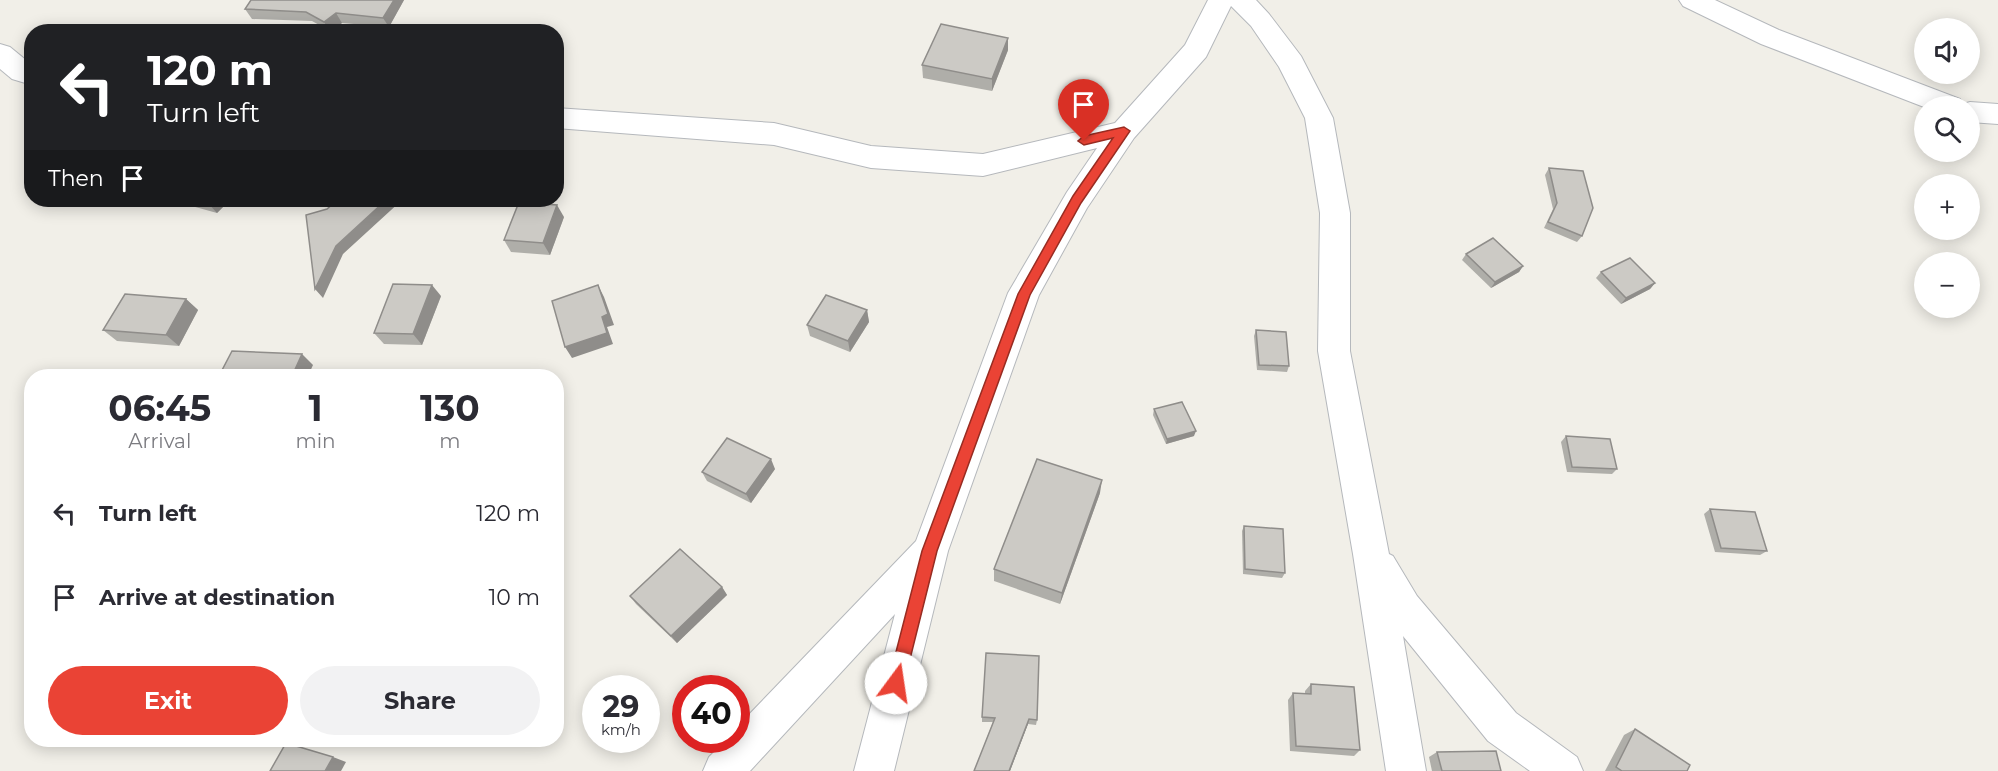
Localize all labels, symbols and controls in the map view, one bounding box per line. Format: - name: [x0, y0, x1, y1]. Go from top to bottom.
- map controls: [1914, 18, 1980, 318]
- button: sound: [1914, 18, 1980, 84]
- text: 120 m: [147, 44, 273, 96]
- icon: left: [48, 48, 126, 126]
- pin: [1058, 79, 1109, 141]
- icon: arrive: [1067, 88, 1100, 121]
- text: Turn left: [147, 96, 260, 129]
- button: search: [1914, 96, 1980, 162]
- icon: arrive: [116, 162, 149, 195]
- text: Then: [48, 165, 104, 192]
- button: +: [1914, 174, 1980, 240]
- button: −: [1914, 252, 1980, 318]
- text: 06:45: [108, 386, 211, 430]
- text: 1: [309, 386, 323, 430]
- text: 130: [420, 386, 480, 430]
- text: Arrival: [128, 429, 191, 453]
- text: min: [296, 429, 336, 453]
- text: m: [439, 429, 460, 453]
- icon: left: [48, 497, 81, 530]
- text: Turn left: [99, 500, 197, 527]
- text: 120 m: [476, 500, 540, 527]
- icon: arrive: [48, 581, 81, 614]
- text: Arrive at destination: [99, 584, 335, 611]
- text: 10 m: [488, 584, 540, 611]
- position arrow: [864, 651, 928, 715]
- button: Exit: [48, 666, 288, 735]
- button: Share: [300, 666, 540, 735]
- speed limit sign: 40: [672, 675, 750, 753]
- text: 29: [603, 688, 639, 725]
- text: km/h: [601, 720, 641, 739]

